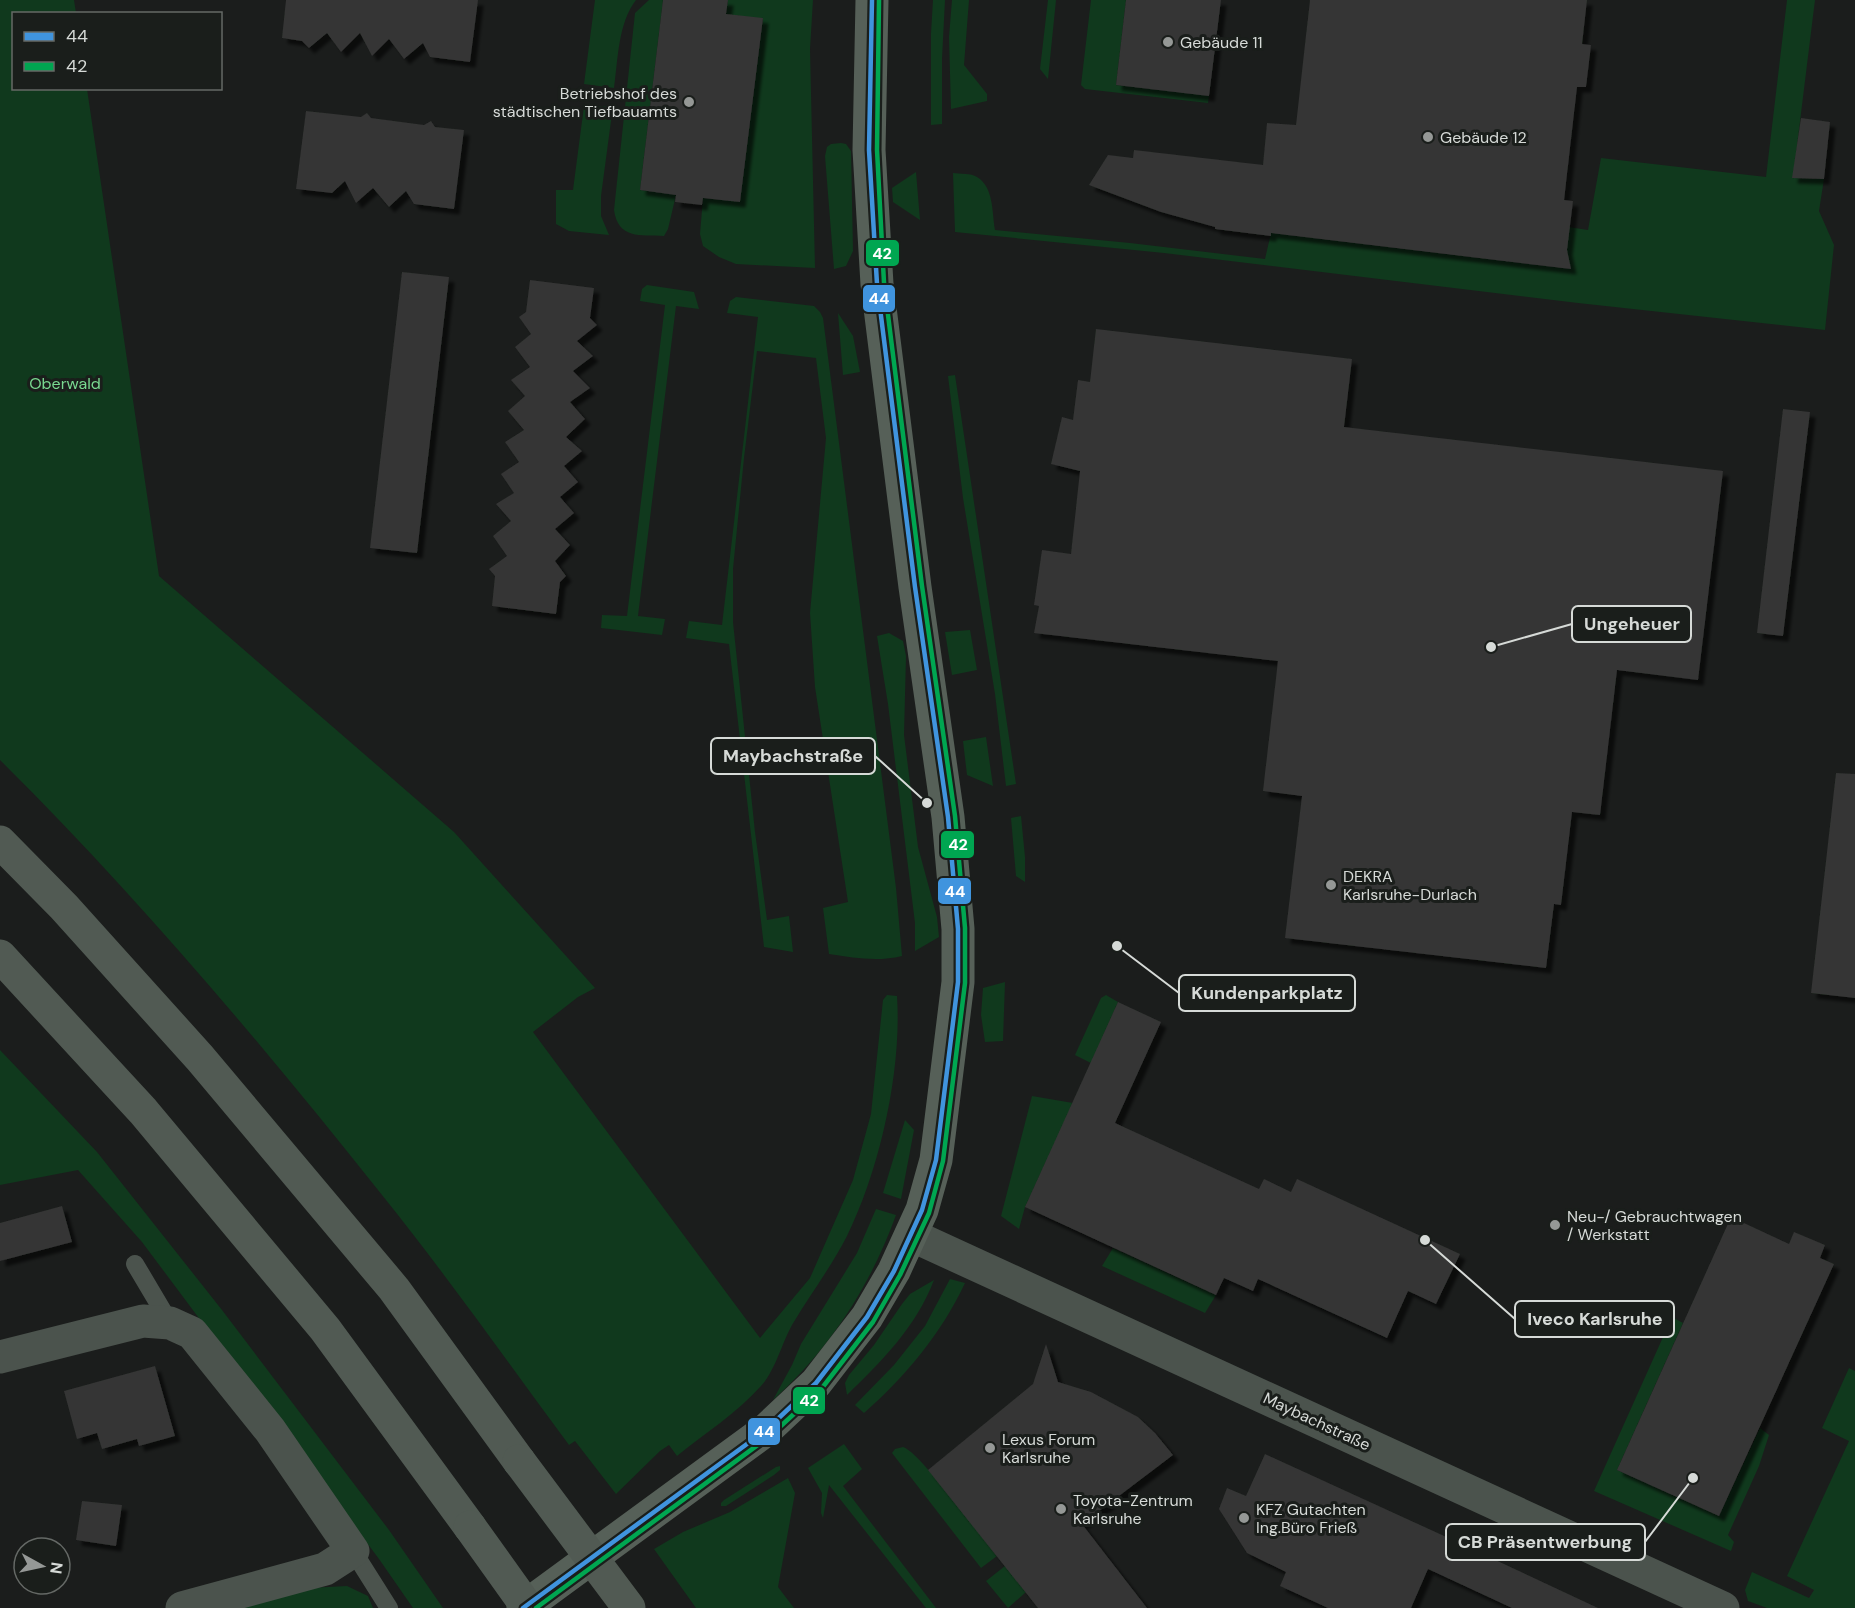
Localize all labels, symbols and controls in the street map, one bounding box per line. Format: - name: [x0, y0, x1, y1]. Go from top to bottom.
- legend: [12, 12, 222, 90]
- text: 44: [66, 24, 88, 48]
- place label: Gebäude 11: [1180, 32, 1262, 53]
- marker: Gebäude 11: [1161, 35, 1175, 49]
- text: 42: [66, 54, 87, 78]
- place label: Betriebshof des städtischen Tiefbauamts: [493, 83, 677, 122]
- marker: Betriebshof des städtischen Tiefbauamts: [682, 95, 696, 109]
- place label: Gebäude 12: [1440, 127, 1527, 148]
- marker: Gebäude 12: [1421, 130, 1435, 144]
- line badge: 42: [865, 239, 900, 267]
- text: 42: [872, 243, 892, 264]
- line badge: 44: [862, 284, 896, 313]
- text: 44: [869, 288, 889, 309]
- park label: Oberwald: [29, 373, 101, 394]
- callout: Ungeheuer: [1572, 606, 1691, 642]
- text: Ungeheuer: [1584, 612, 1680, 636]
- callout: Maybachstraße: [711, 738, 875, 774]
- text: Maybachstraße: [723, 744, 863, 768]
- line badge: 42: [940, 830, 975, 859]
- text: 42: [948, 834, 968, 855]
- place label: DEKRA Karlsruhe-Durlach: [1343, 866, 1477, 905]
- line badge: 44: [937, 877, 972, 905]
- marker: DEKRA Karlsruhe-Durlach: [1324, 878, 1338, 892]
- text: 44: [945, 881, 965, 902]
- callout: Kundenparkplatz: [1179, 975, 1355, 1011]
- text: Kundenparkplatz: [1191, 981, 1343, 1005]
- place label: Neu-/ Gebrauchtwagen / Werkstatt: [1567, 1206, 1742, 1245]
- marker: Neu-/ Gebrauchtwagen / Werkstatt: [1548, 1218, 1562, 1232]
- callout: Iveco Karlsruhe: [1515, 1301, 1674, 1337]
- text: Iveco Karlsruhe: [1527, 1307, 1663, 1331]
- line badge: 42: [792, 1386, 826, 1415]
- street label: Maybachstraße: [1260, 1387, 1374, 1455]
- text: 42: [799, 1390, 819, 1411]
- line badge: 44: [747, 1417, 781, 1446]
- text: 44: [754, 1421, 774, 1442]
- place label: Lexus Forum Karlsruhe: [1002, 1429, 1095, 1468]
- marker: Lexus Forum Karlsruhe: [983, 1441, 997, 1455]
- place label: Toyota-Zentrum Karlsruhe: [1073, 1490, 1193, 1529]
- place label: KFZ Gutachten Ing.Büro Frieß: [1256, 1499, 1366, 1538]
- marker: Toyota-Zentrum Karlsruhe: [1054, 1502, 1068, 1516]
- marker: KFZ Gutachten Ing.Büro Frieß: [1237, 1511, 1251, 1525]
- callout: CB Präsentwerbung: [1446, 1524, 1645, 1560]
- text: CB Präsentwerbung: [1458, 1530, 1632, 1554]
- north arrow: [12, 1536, 72, 1596]
- text: N: [45, 1561, 68, 1575]

